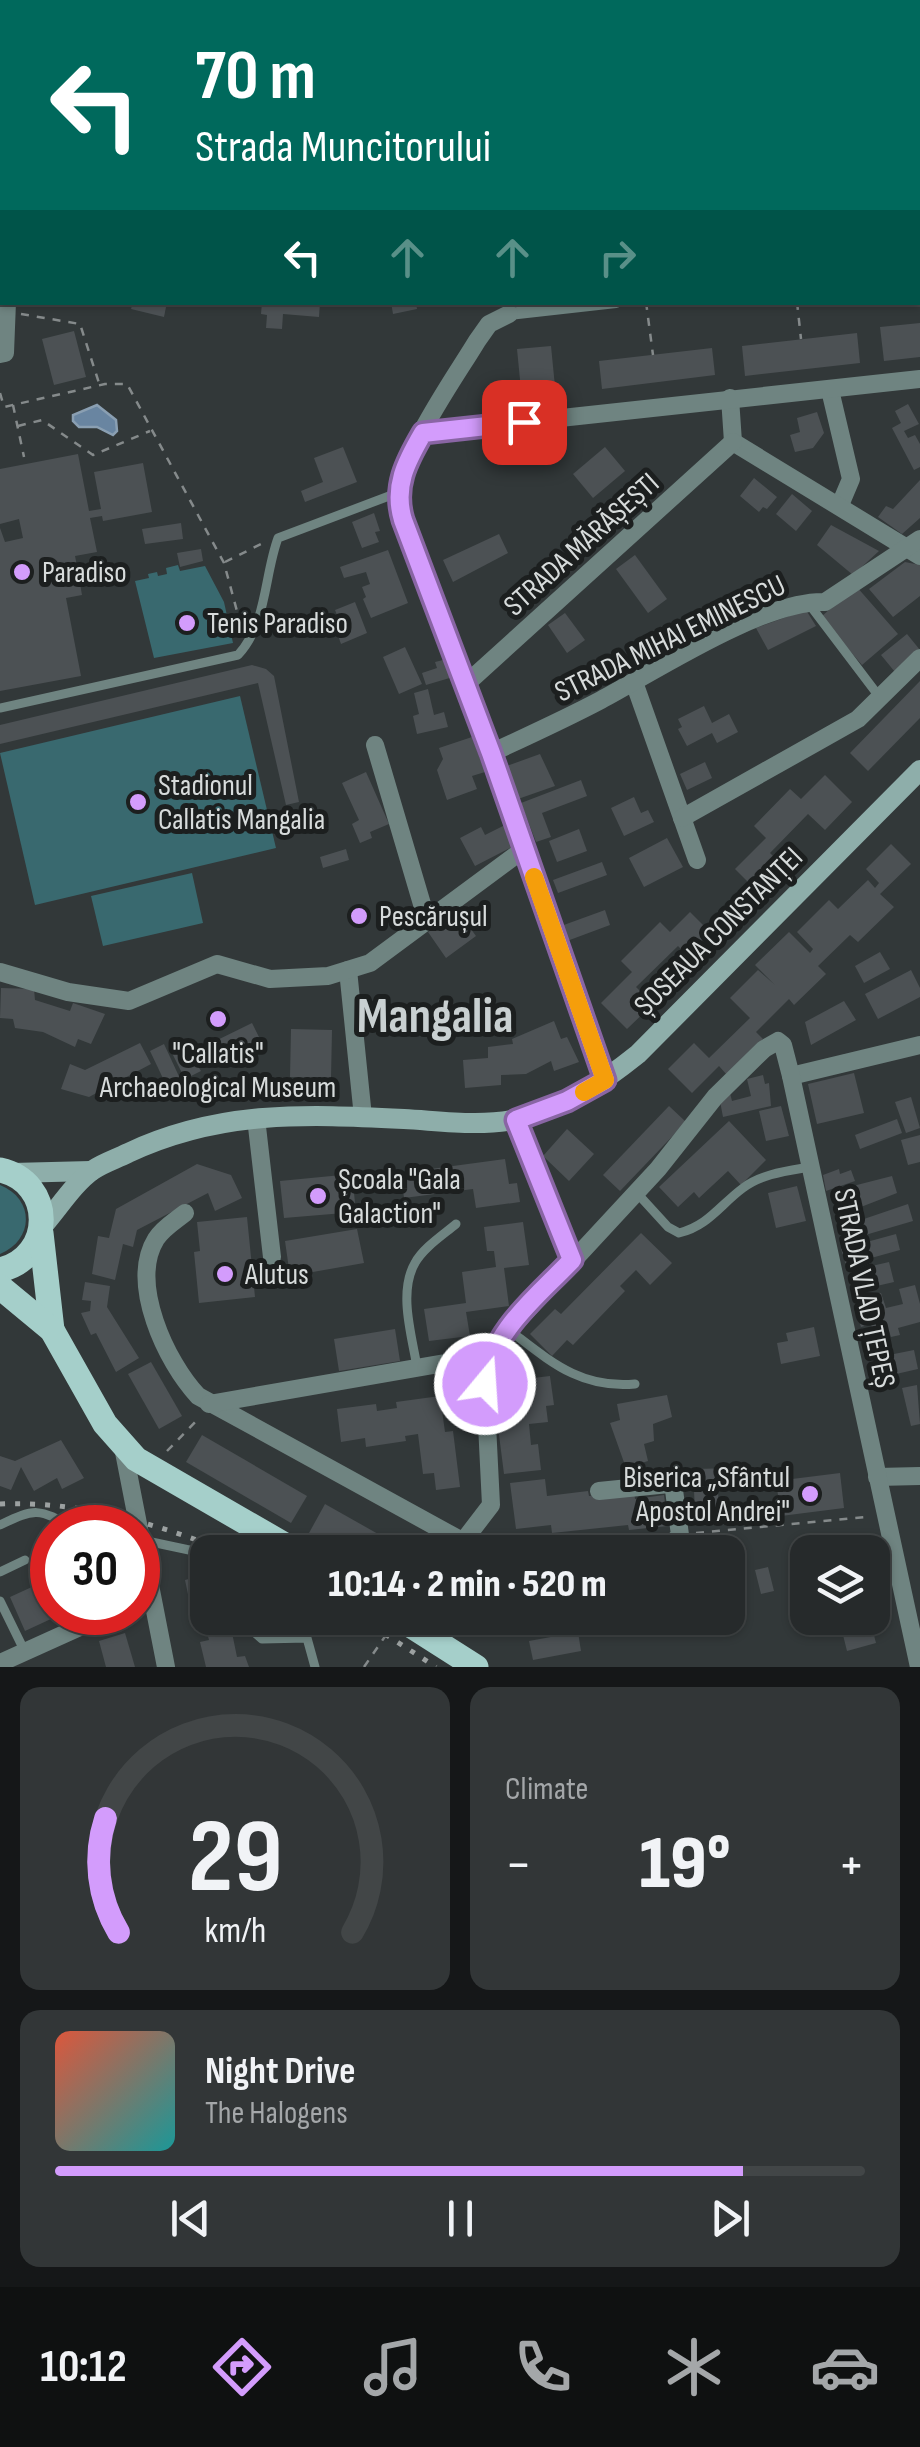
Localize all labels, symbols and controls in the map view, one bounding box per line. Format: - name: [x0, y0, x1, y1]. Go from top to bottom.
- text: 70 m: [195, 35, 316, 119]
- icon: left: [30, 40, 160, 170]
- text: Strada Muncitorului: [195, 120, 491, 175]
- icon: left: [275, 230, 330, 285]
- icon: ahead: [380, 230, 435, 285]
- icon: ahead: [485, 230, 540, 285]
- icon: right: [590, 230, 645, 285]
- pin: [482, 380, 567, 465]
- icon: arrive: [497, 395, 552, 450]
- street label: STRADA MĂRĂȘEȘTI: [497, 466, 667, 624]
- place label: Paradiso: [42, 555, 127, 591]
- marker: Paradiso: [11, 561, 33, 583]
- street label: STRADA MIHAI EMINESCU: [549, 567, 792, 710]
- place label: Tenis Paradiso: [207, 606, 348, 642]
- marker: Tenis Paradiso: [176, 612, 198, 634]
- place label: Stadionul Callatis Mangalia: [158, 768, 325, 838]
- marker: Stadionul Callatis Mangalia: [127, 791, 149, 813]
- street label: ȘOSEAUA CONSTANȚEI: [627, 840, 811, 1024]
- place label: Pescărușul: [379, 899, 488, 935]
- marker: Pescărușul: [348, 905, 370, 927]
- district label: Mangalia: [357, 987, 513, 1047]
- marker: "Callatis" Archaeological Museum: [207, 1008, 229, 1030]
- place label: "Callatis" Archaeological Museum: [99, 1036, 336, 1106]
- place label: Școala "Gala Galaction": [338, 1162, 461, 1232]
- marker: Școala "Gala Galaction": [307, 1185, 329, 1207]
- street label: STRADA VLAD ȚEPEȘ: [825, 1185, 903, 1391]
- place label: Alutus: [244, 1257, 309, 1293]
- marker: Alutus: [214, 1263, 236, 1285]
- position arrow: [433, 1332, 537, 1436]
- place label: Biserica „Sfântul Apostol Andrei": [623, 1460, 790, 1530]
- marker: Biserica „Sfântul Apostol Andrei": [799, 1483, 821, 1505]
- speed limit sign: 30: [30, 1505, 160, 1635]
- map controls: [790, 1535, 890, 1635]
- button: layers: [790, 1535, 890, 1635]
- text: 10:14 · 2 min · 520 m: [328, 1562, 607, 1607]
- text: Climate: [505, 1770, 588, 1809]
- text: 29: [188, 1796, 282, 1921]
- text: 19°: [639, 1819, 731, 1910]
- text: −: [505, 1832, 532, 1899]
- text: +: [838, 1832, 865, 1899]
- text: km/h: [204, 1910, 266, 1953]
- text: Night Drive: [205, 2049, 356, 2094]
- text: The Halogens: [205, 2094, 348, 2133]
- icon: previous: [163, 2191, 218, 2246]
- icon: pause: [433, 2191, 488, 2246]
- icon: next: [703, 2191, 758, 2246]
- icon: directions: [207, 2332, 277, 2402]
- icon: music: [358, 2332, 428, 2402]
- icon: phone: [508, 2332, 578, 2402]
- icon: climate: [659, 2332, 729, 2402]
- icon: car: [810, 2332, 880, 2402]
- text: 10:12: [40, 2340, 127, 2395]

